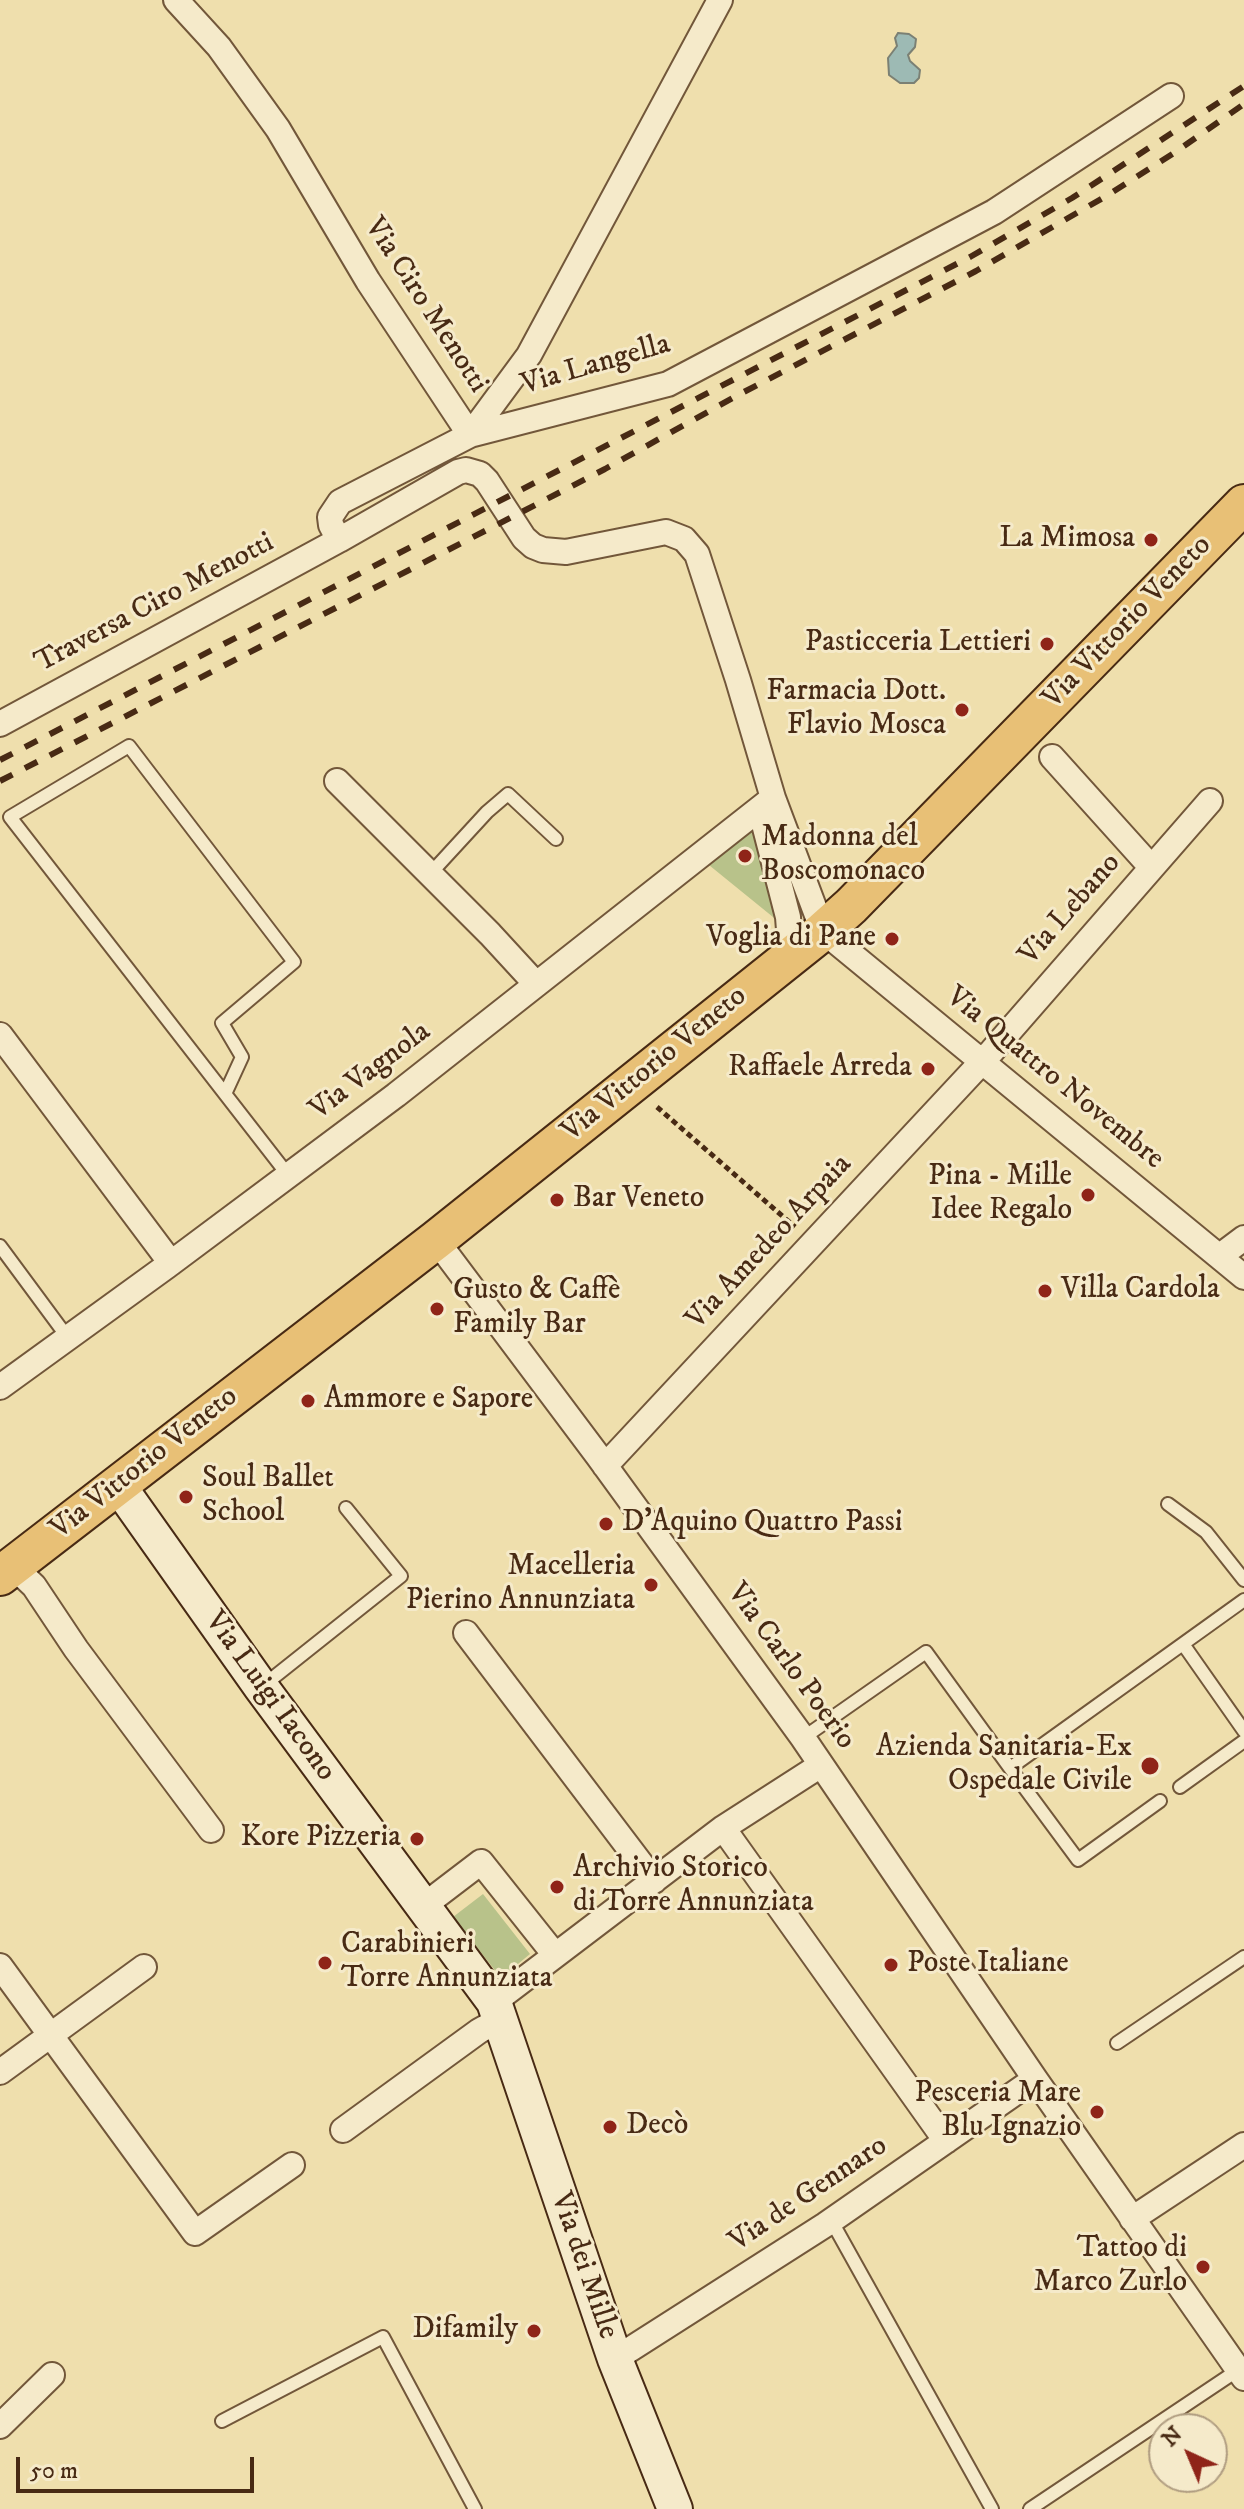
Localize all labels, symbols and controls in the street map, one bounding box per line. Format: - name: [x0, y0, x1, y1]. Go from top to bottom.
- street label: Via Ciro Menotti: [355, 212, 495, 400]
- street label: Via Langella: [517, 328, 675, 404]
- place label: La Mimosa: [999, 522, 1135, 558]
- street label: Traversa Ciro Menotti: [29, 526, 281, 682]
- street label: Via Vittorio Veneto: [1036, 529, 1220, 717]
- marker: La Mimosa: [1142, 531, 1160, 549]
- place label: Pasticceria Lettieri: [805, 626, 1031, 662]
- marker: Pasticceria Lettieri: [1038, 635, 1056, 653]
- place label: Farmacia Dott. Flavio Mosca: [766, 675, 946, 746]
- marker: Farmacia Dott. Flavio Mosca: [953, 701, 971, 719]
- place label: Madonna del Boscomonaco: [761, 821, 925, 892]
- marker: Madonna del Boscomonaco: [736, 847, 754, 865]
- street label: Via Lebano: [1013, 847, 1129, 973]
- place label: Voglia di Pane: [706, 921, 876, 957]
- marker: Voglia di Pane: [883, 930, 901, 948]
- street label: Via Vittorio Veneto: [555, 979, 755, 1151]
- street label: Via Quattro Novembre: [938, 980, 1170, 1178]
- street label: Via Vagnola: [303, 1015, 439, 1129]
- place label: Raffaele Arreda: [728, 1051, 912, 1087]
- marker: Raffaele Arreda: [919, 1060, 937, 1078]
- street label: Via Amedeo Arpaia: [680, 1148, 860, 1338]
- place label: Pina - Mille Idee Regalo: [928, 1160, 1072, 1230]
- place label: Bar Veneto: [573, 1182, 704, 1218]
- marker: Pina - Mille Idee Regalo: [1079, 1186, 1097, 1204]
- marker: Bar Veneto: [548, 1191, 566, 1209]
- place label: Villa Cardola: [1061, 1273, 1220, 1309]
- place label: Gusto & Caffè Family Bar: [453, 1274, 620, 1344]
- marker: Villa Cardola: [1036, 1282, 1054, 1300]
- marker: Gusto & Caffè Family Bar: [428, 1300, 446, 1318]
- street label: Via Vittorio Veneto: [44, 1380, 246, 1548]
- place label: Ammore e Sapore: [324, 1383, 533, 1419]
- marker: Ammore e Sapore: [299, 1392, 317, 1410]
- place label: Soul Ballet School: [202, 1462, 334, 1532]
- marker: Soul Ballet School: [177, 1488, 195, 1506]
- place label: D'Aquino Quattro Passi: [622, 1506, 903, 1542]
- marker: D'Aquino Quattro Passi: [597, 1515, 615, 1533]
- place label: Macelleria Pierino Annunziata: [406, 1550, 635, 1620]
- marker: Macelleria Pierino Annunziata: [642, 1576, 660, 1594]
- street label: Via Carlo Poerio: [718, 1577, 862, 1757]
- street label: Via Luigi Iacono: [195, 1605, 343, 1789]
- place label: Azienda Sanitaria-Ex Ospedale Civile: [876, 1731, 1132, 1802]
- marker: Azienda Sanitaria-Ex Ospedale Civile: [1139, 1755, 1161, 1777]
- place label: Kore Pizzeria: [240, 1821, 401, 1857]
- marker: Kore Pizzeria: [408, 1830, 426, 1848]
- place label: Archivio Storico di Torre Annunziata: [573, 1852, 814, 1922]
- marker: Archivio Storico di Torre Annunziata: [548, 1878, 566, 1896]
- place label: Carabinieri Torre Annunziata: [341, 1928, 552, 1998]
- place label: Poste Italiane: [907, 1947, 1069, 1983]
- marker: Carabinieri Torre Annunziata: [316, 1954, 334, 1972]
- marker: Poste Italiane: [882, 1956, 900, 1974]
- place label: Pesceria Mare Blu Ignazio: [914, 2077, 1081, 2148]
- marker: Pesceria Mare Blu Ignazio: [1088, 2103, 1106, 2121]
- place label: Decò: [626, 2109, 688, 2145]
- marker: Decò: [601, 2118, 619, 2136]
- street label: Via de Gennaro: [723, 2129, 895, 2261]
- street label: Via dei Mille: [541, 2188, 625, 2344]
- place label: Tattoo di Marco Zurlo: [1034, 2232, 1187, 2302]
- marker: Tattoo di Marco Zurlo: [1194, 2258, 1212, 2276]
- place label: Difamily: [412, 2313, 518, 2349]
- marker: Difamily: [525, 2322, 543, 2340]
- north arrow: [1148, 2413, 1228, 2493]
- text: N: [1156, 2421, 1188, 2453]
- scale bar: [20, 2441, 258, 2491]
- text: 50 m: [30, 2456, 78, 2486]

